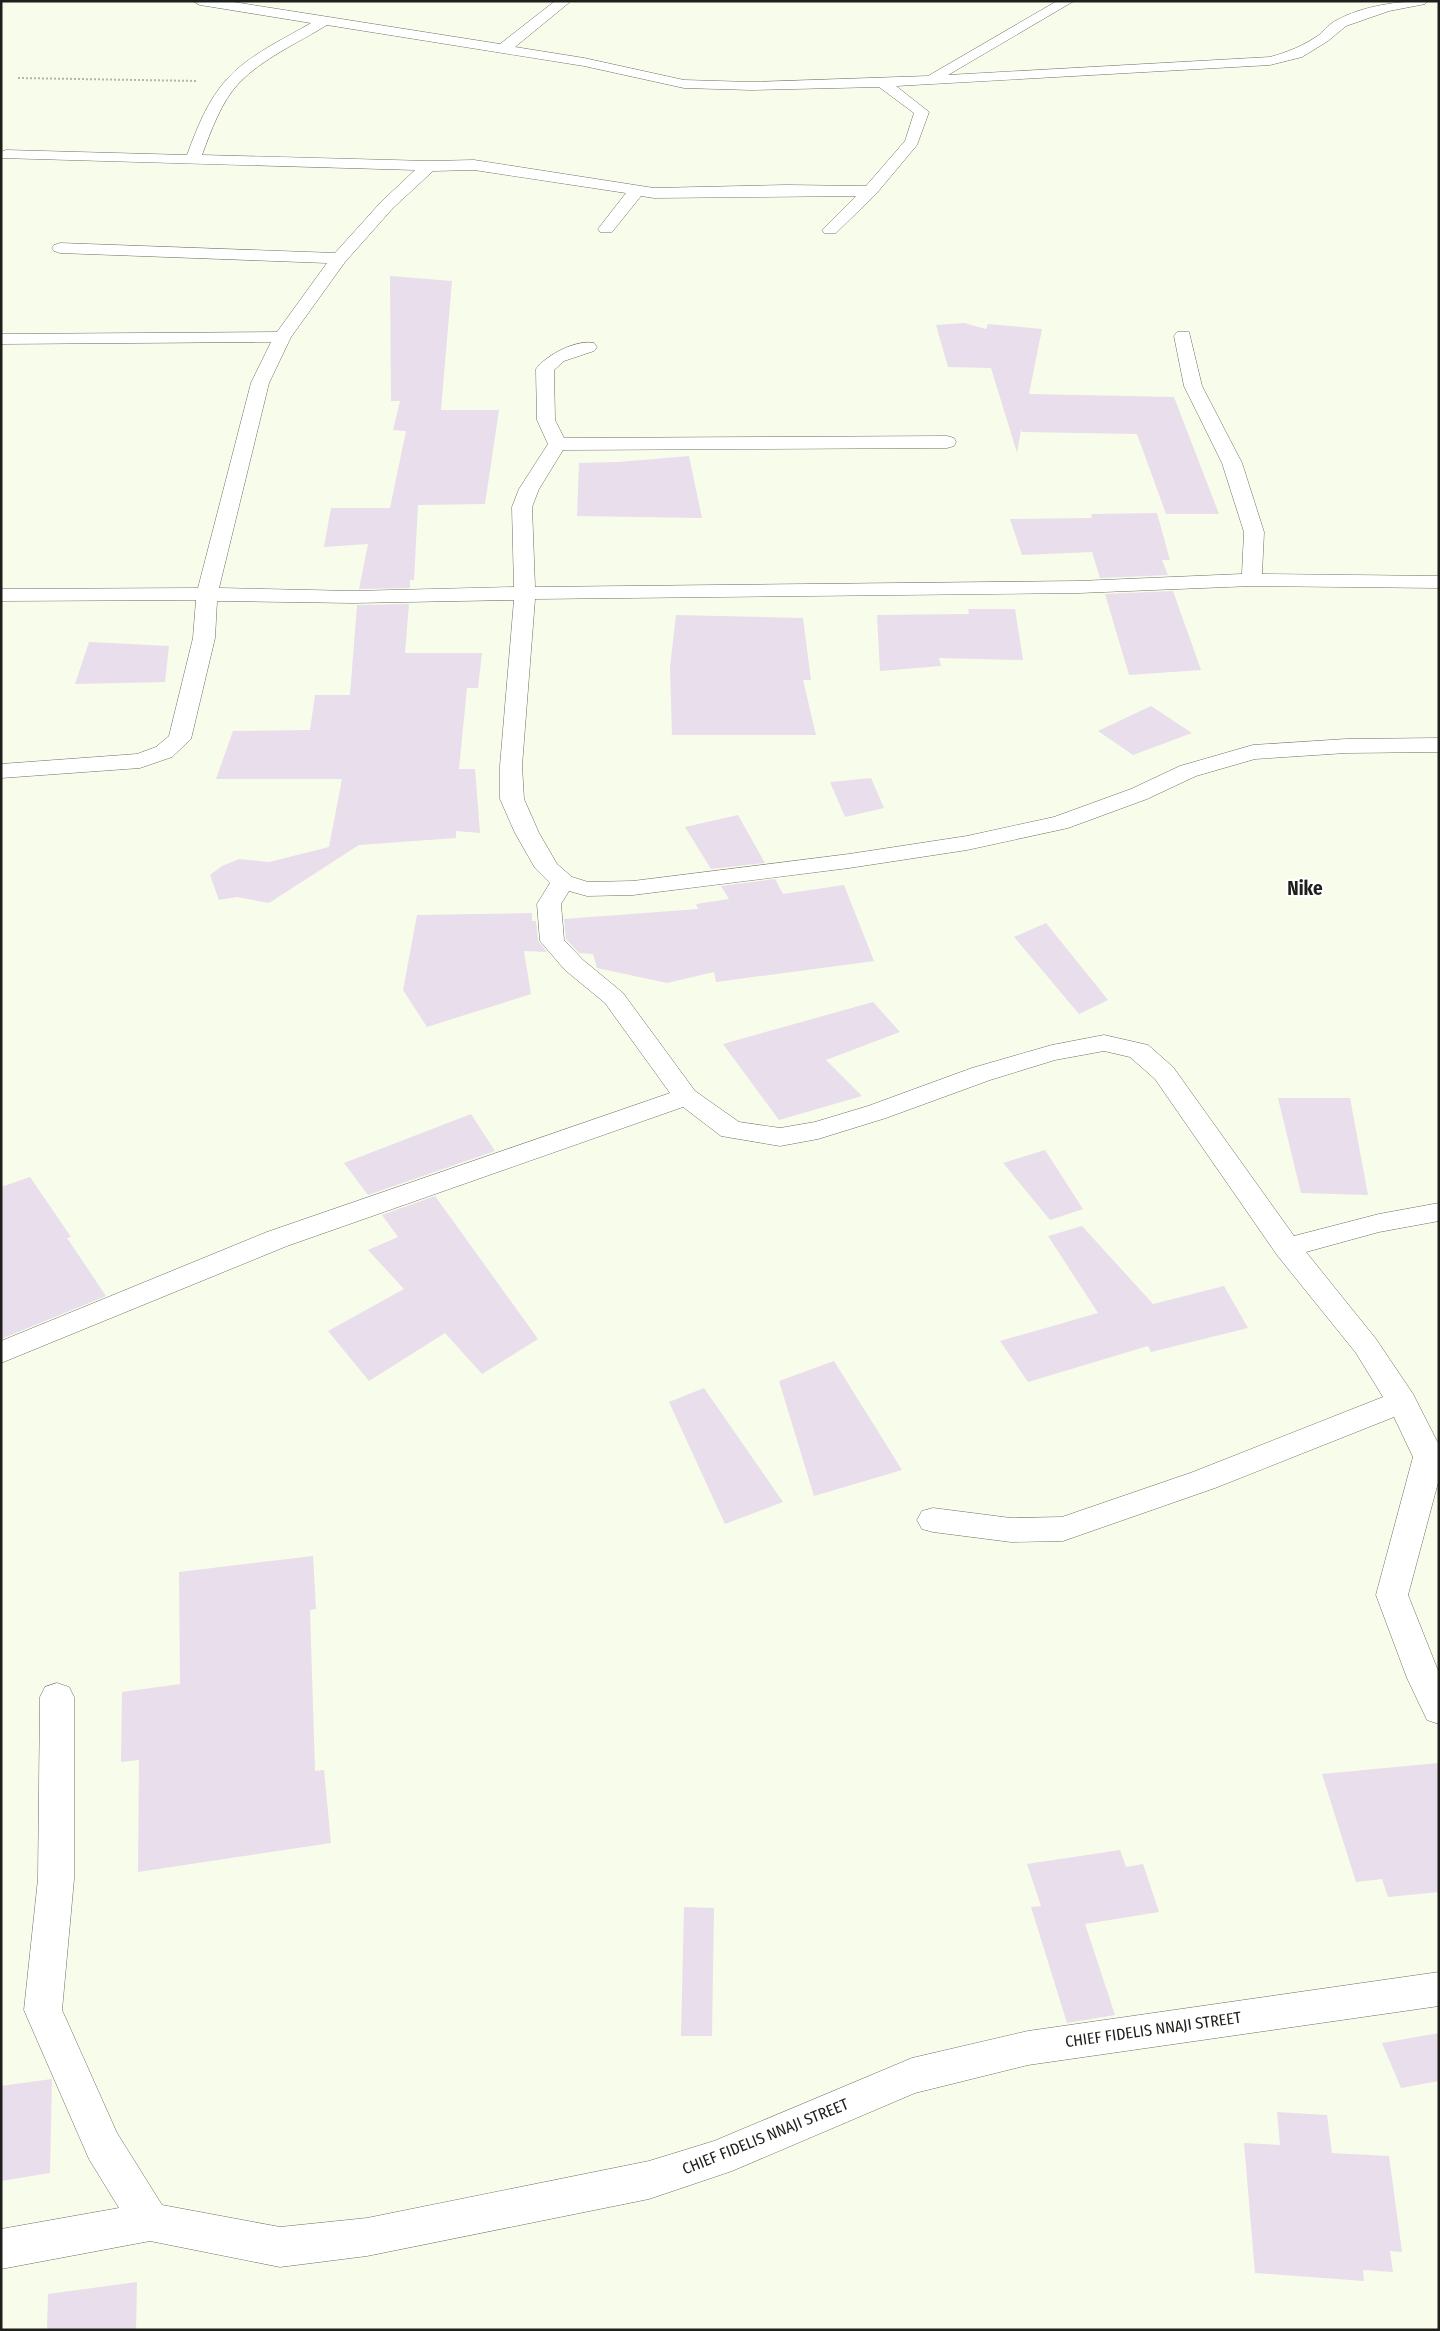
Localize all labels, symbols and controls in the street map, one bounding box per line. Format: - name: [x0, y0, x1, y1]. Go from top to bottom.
- district label: Nike: [1287, 877, 1323, 900]
- street label: CHIEF FIDELIS NNAJI STREET: [1064, 2008, 1243, 2051]
- street label: CHIEF FIDELIS NNAJI STREET: [679, 2094, 852, 2179]

